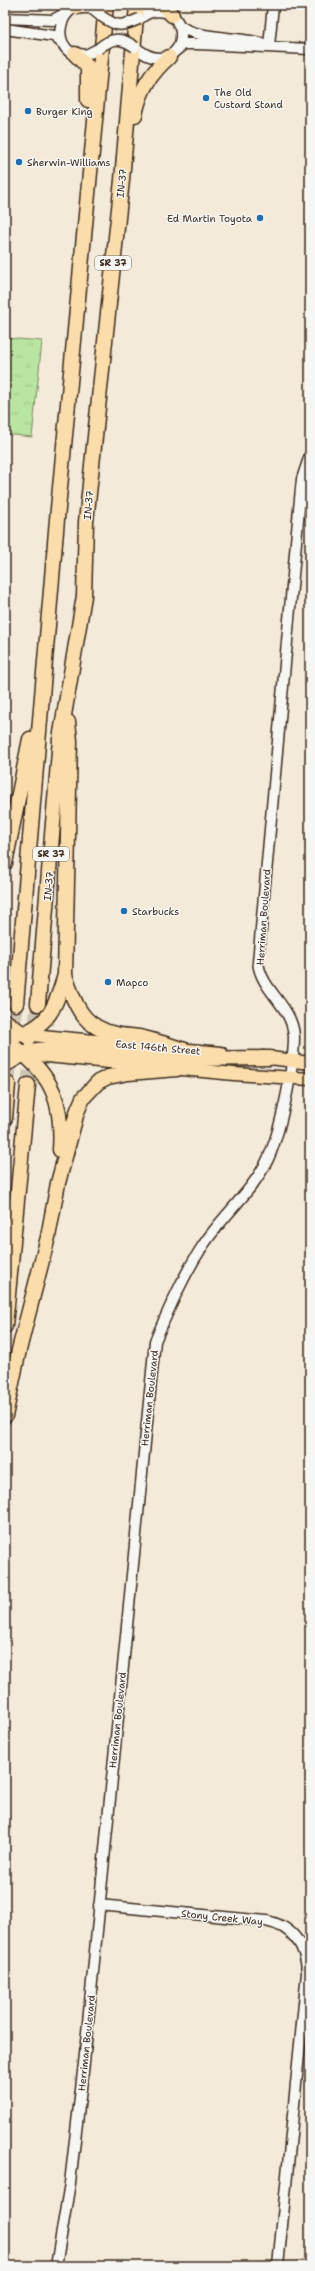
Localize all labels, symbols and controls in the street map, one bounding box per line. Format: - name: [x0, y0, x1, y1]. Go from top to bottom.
- place label: The Old Custard Stand: [214, 86, 283, 111]
- marker: The Old Custard Stand: [201, 93, 211, 103]
- place label: Burger King: [36, 105, 93, 118]
- marker: Burger King: [23, 106, 33, 116]
- place label: Sherwin-Williams: [27, 156, 111, 169]
- marker: Sherwin-Williams: [14, 157, 24, 167]
- street label: IN-37: [114, 168, 129, 198]
- place label: Ed Martin Toyota: [167, 212, 253, 225]
- marker: Ed Martin Toyota: [255, 213, 265, 223]
- road number: SR 37: [95, 256, 131, 270]
- street label: IN-37: [81, 490, 96, 520]
- road number: SR 37: [33, 847, 69, 861]
- street label: Herriman Boulevard: [254, 868, 273, 966]
- street label: IN-37: [41, 871, 56, 901]
- place label: Starbucks: [132, 905, 179, 918]
- marker: Starbucks: [119, 906, 129, 916]
- place label: Mapco: [116, 976, 148, 989]
- marker: Mapco: [103, 977, 113, 987]
- street label: East 146th Street: [115, 1037, 201, 1058]
- street label: Herriman Boulevard: [138, 1349, 161, 1447]
- street label: Herriman Boulevard: [106, 1671, 129, 1769]
- street label: Stony Creek Way: [180, 1907, 264, 1928]
- street label: Herriman Boulevard: [75, 1994, 98, 2092]

